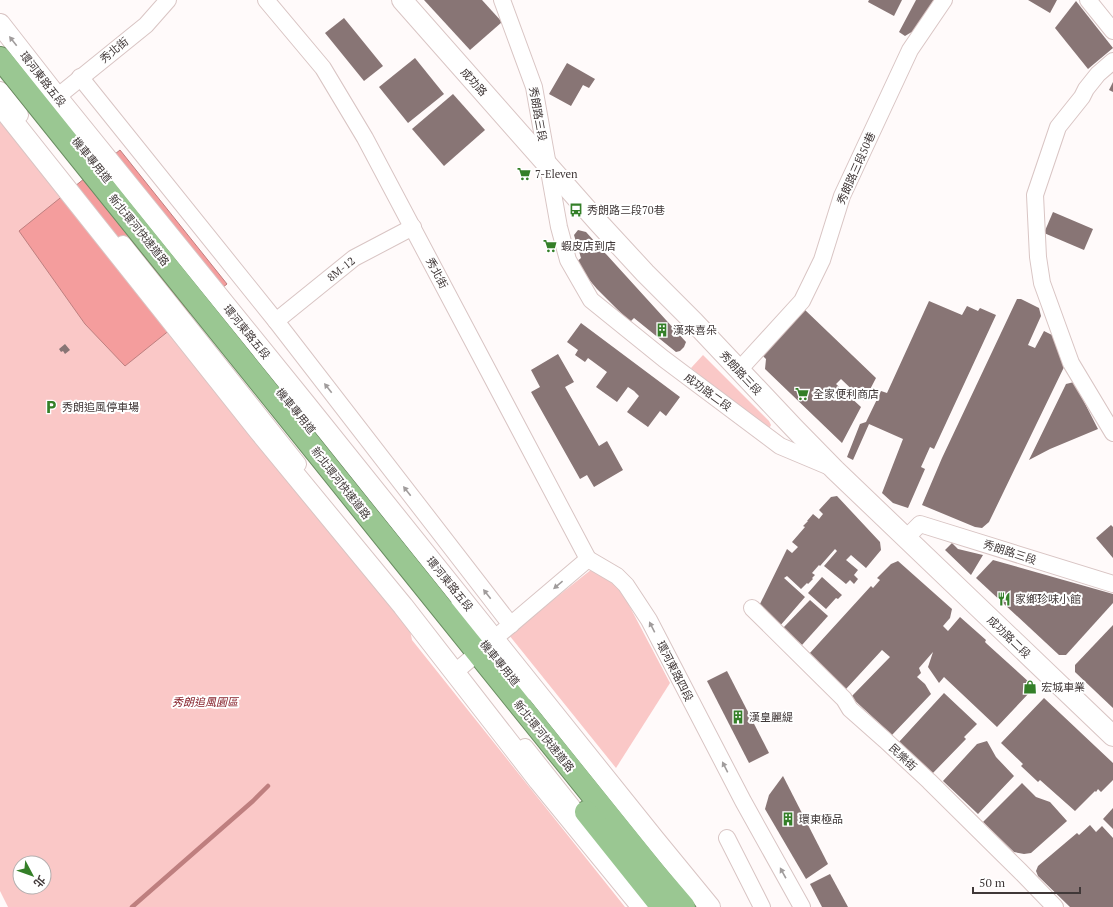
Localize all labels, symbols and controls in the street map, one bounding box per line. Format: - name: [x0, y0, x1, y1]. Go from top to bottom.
- street label: 秀北街: [97, 34, 131, 66]
- one-way arrow: [9, 36, 18, 47]
- street label: 環河東路五段: [17, 49, 69, 109]
- street label: 成功路: [458, 65, 490, 99]
- street label: 秀朗路三段: [526, 86, 550, 142]
- street label: 秀朗路三段50巷: [834, 130, 878, 206]
- street label: 機車專用道: [69, 134, 115, 186]
- supermarket icon: 7-Eleven: [516, 166, 532, 182]
- place label: 7-Eleven: [535, 167, 578, 181]
- street label: 新北環河快速道路: [106, 191, 172, 269]
- bus stop icon: 秀朗路三段70巷: [568, 202, 584, 218]
- place label: 秀朗路三段70巷: [587, 203, 665, 217]
- supermarket icon: 蝦皮店到店: [542, 238, 558, 254]
- place label: 蝦皮店到店: [561, 239, 616, 253]
- street label: 8M-12: [324, 254, 358, 284]
- street label: 秀北街: [423, 255, 451, 291]
- street label: 環河東路五段: [221, 302, 273, 362]
- building icon: 漢來喜朵: [654, 322, 670, 338]
- place label: 漢來喜朵: [673, 323, 717, 337]
- street label: 秀朗路三段: [717, 348, 765, 398]
- street label: 成功路二段: [682, 370, 734, 414]
- one-way arrow: [323, 383, 332, 394]
- street label: 機車專用道: [273, 385, 319, 437]
- supermarket icon: 全家便利商店: [794, 386, 810, 402]
- place label: 全家便利商店: [813, 387, 879, 401]
- parking icon: 秀朗追風停車場: [43, 399, 59, 415]
- place label: 秀朗追風停車場: [62, 400, 139, 414]
- street label: 新北環河快速道路: [308, 444, 374, 522]
- one-way arrow: [403, 486, 412, 497]
- street label: 秀朗路三段: [982, 537, 1038, 567]
- street label: 環河東路五段: [424, 554, 476, 614]
- one-way arrow: [553, 580, 563, 589]
- one-way arrow: [483, 588, 491, 599]
- restaurant icon: 家鄉珍味小館: [996, 591, 1012, 607]
- place label: 家鄉珍味小館: [1015, 592, 1081, 606]
- street label: 成功路二段: [984, 613, 1034, 661]
- one-way arrow: [649, 621, 656, 632]
- street label: 機車專用道: [477, 637, 523, 689]
- street label: 環河東路四段: [654, 638, 696, 704]
- shop icon: 宏城車業: [1022, 679, 1038, 695]
- place label: 宏城車業: [1041, 680, 1085, 694]
- park label: 秀朗追風園區: [172, 695, 240, 709]
- street label: 新北環河快速道路: [511, 697, 577, 775]
- building icon: 漢皇麗緹: [730, 709, 746, 725]
- place label: 漢皇麗緹: [749, 710, 793, 724]
- street label: 民樂街: [886, 741, 920, 773]
- one-way arrow: [722, 761, 728, 773]
- building icon: 環東極品: [780, 811, 796, 827]
- place label: 環東極品: [799, 812, 843, 826]
- north arrow: [12, 855, 52, 895]
- one-way arrow: [780, 867, 786, 879]
- scale bar: [973, 869, 1080, 895]
- text: 北: [31, 873, 48, 890]
- text: 50 m: [979, 875, 1006, 890]

